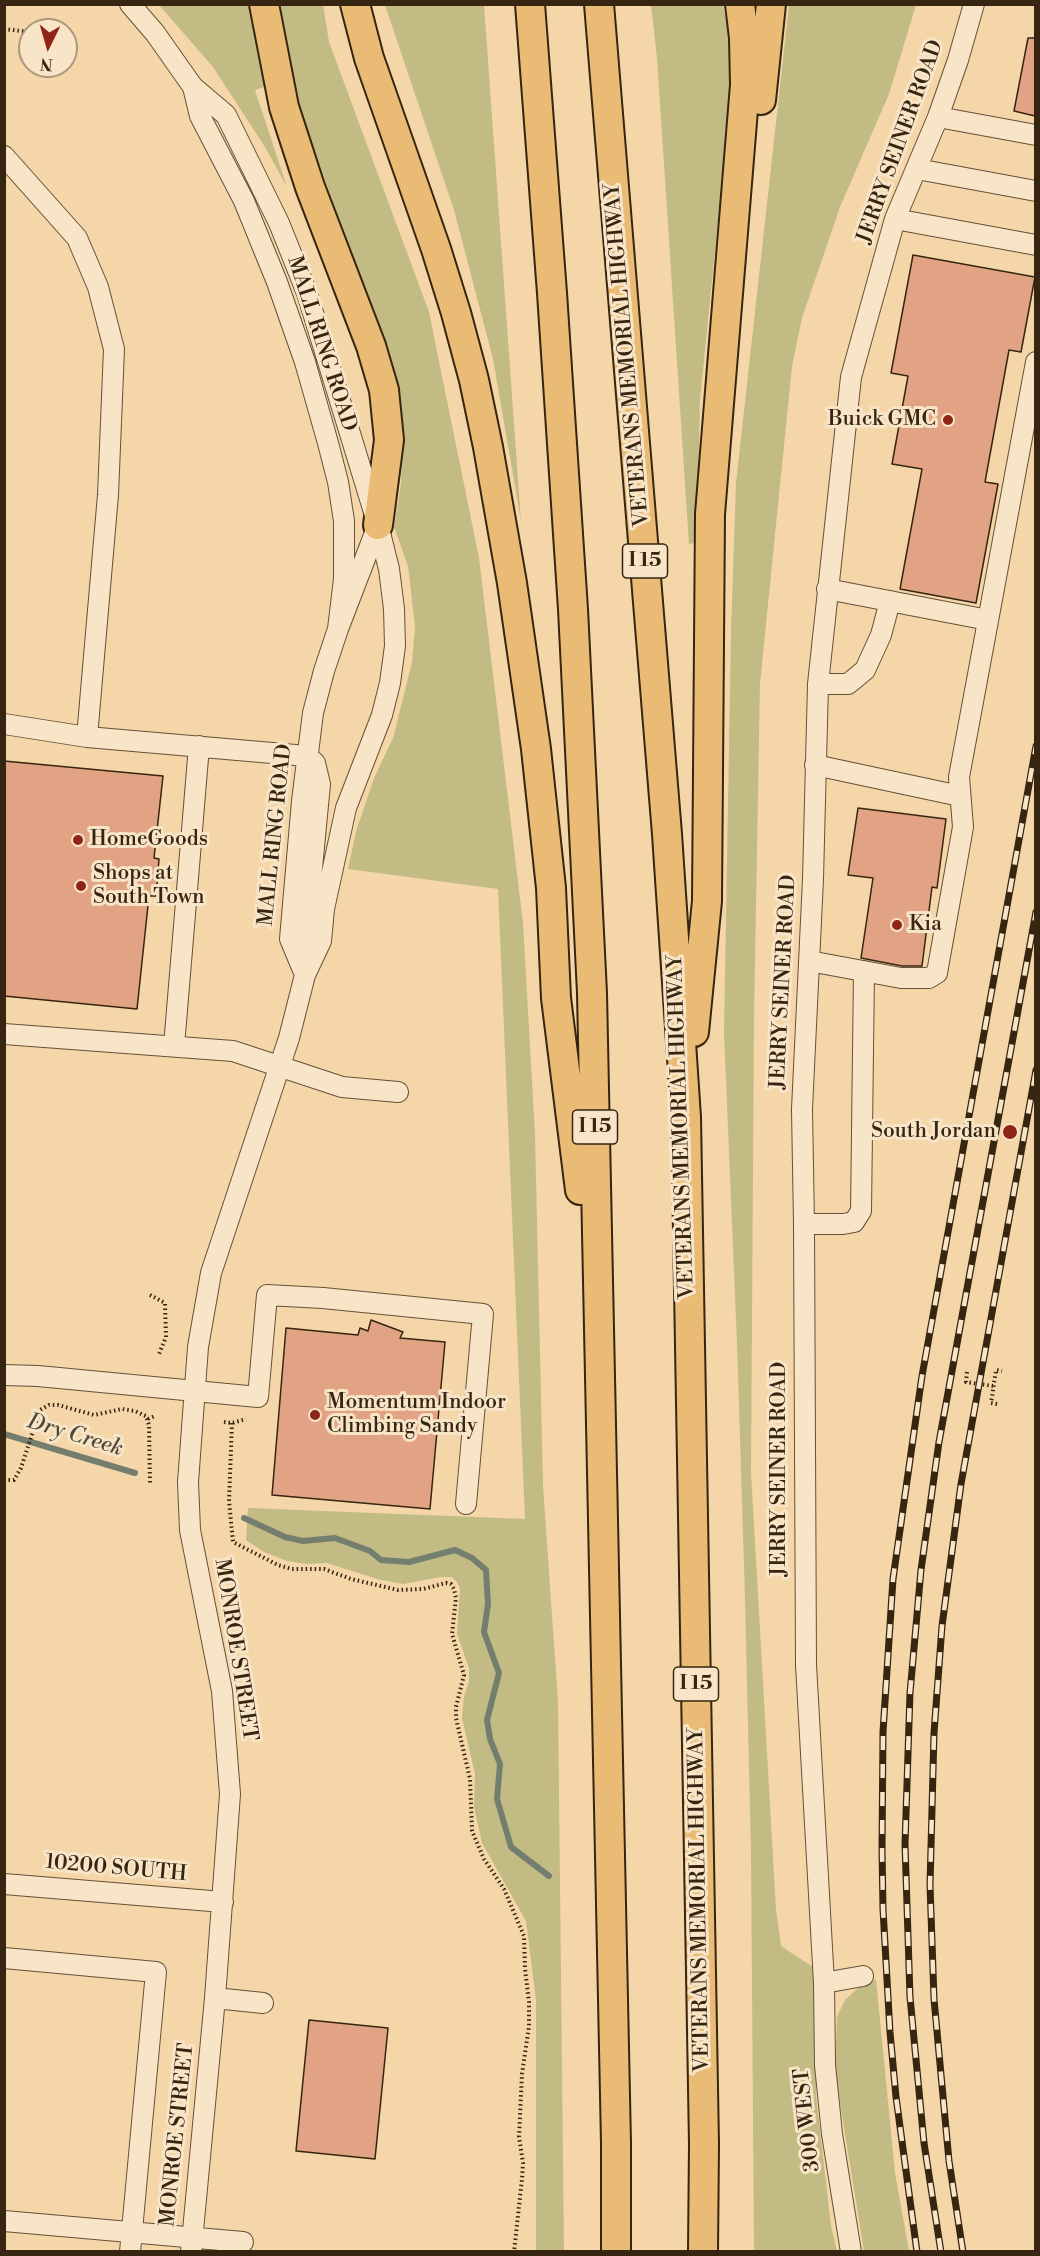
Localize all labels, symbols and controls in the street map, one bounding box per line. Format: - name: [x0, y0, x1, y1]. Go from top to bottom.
- north arrow: [18, 18, 78, 78]
- street label: JERRY SEINER ROAD: [852, 37, 950, 247]
- text: N: [39, 53, 54, 74]
- street label: VETERANS MEMORIAL HIGHWAY: [600, 182, 656, 528]
- street label: MALL RING ROAD: [281, 253, 361, 435]
- place label: Buick GMC: [828, 407, 936, 433]
- marker: Buick GMC: [941, 413, 955, 427]
- road number: I 15: [622, 544, 668, 578]
- street label: MALL RING ROAD: [254, 743, 298, 927]
- place label: HomeGoods: [90, 827, 208, 853]
- marker: HomeGoods: [71, 833, 85, 847]
- place label: Shops at South Town: [93, 861, 205, 911]
- street label: JERRY SEINER ROAD: [766, 874, 802, 1090]
- marker: Shops at South Town: [74, 879, 88, 893]
- place label: Kia: [909, 912, 942, 938]
- marker: Kia: [890, 918, 904, 932]
- street label: VETERANS MEMORIAL HIGHWAY: [663, 955, 701, 1299]
- road number: I 15: [572, 1110, 618, 1144]
- place label: South Jordan: [871, 1119, 996, 1145]
- marker: South Jordan: [1001, 1123, 1019, 1141]
- street label: JERRY SEINER ROAD: [767, 1362, 793, 1576]
- place label: Momentum Indoor Climbing Sandy: [327, 1390, 506, 1440]
- marker: Momentum Indoor Climbing Sandy: [308, 1408, 322, 1422]
- water label: Dry Creek: [24, 1409, 126, 1463]
- street label: MONROE STREET: [208, 1557, 262, 1743]
- road number: I 15: [674, 1667, 718, 1701]
- street label: VETERANS MEMORIAL HIGHWAY: [684, 1728, 716, 2072]
- street label: 10200 SOUTH: [44, 1850, 188, 1888]
- street label: MONROE STREET: [156, 2042, 200, 2228]
- street label: 300 WEST: [790, 2067, 826, 2173]

